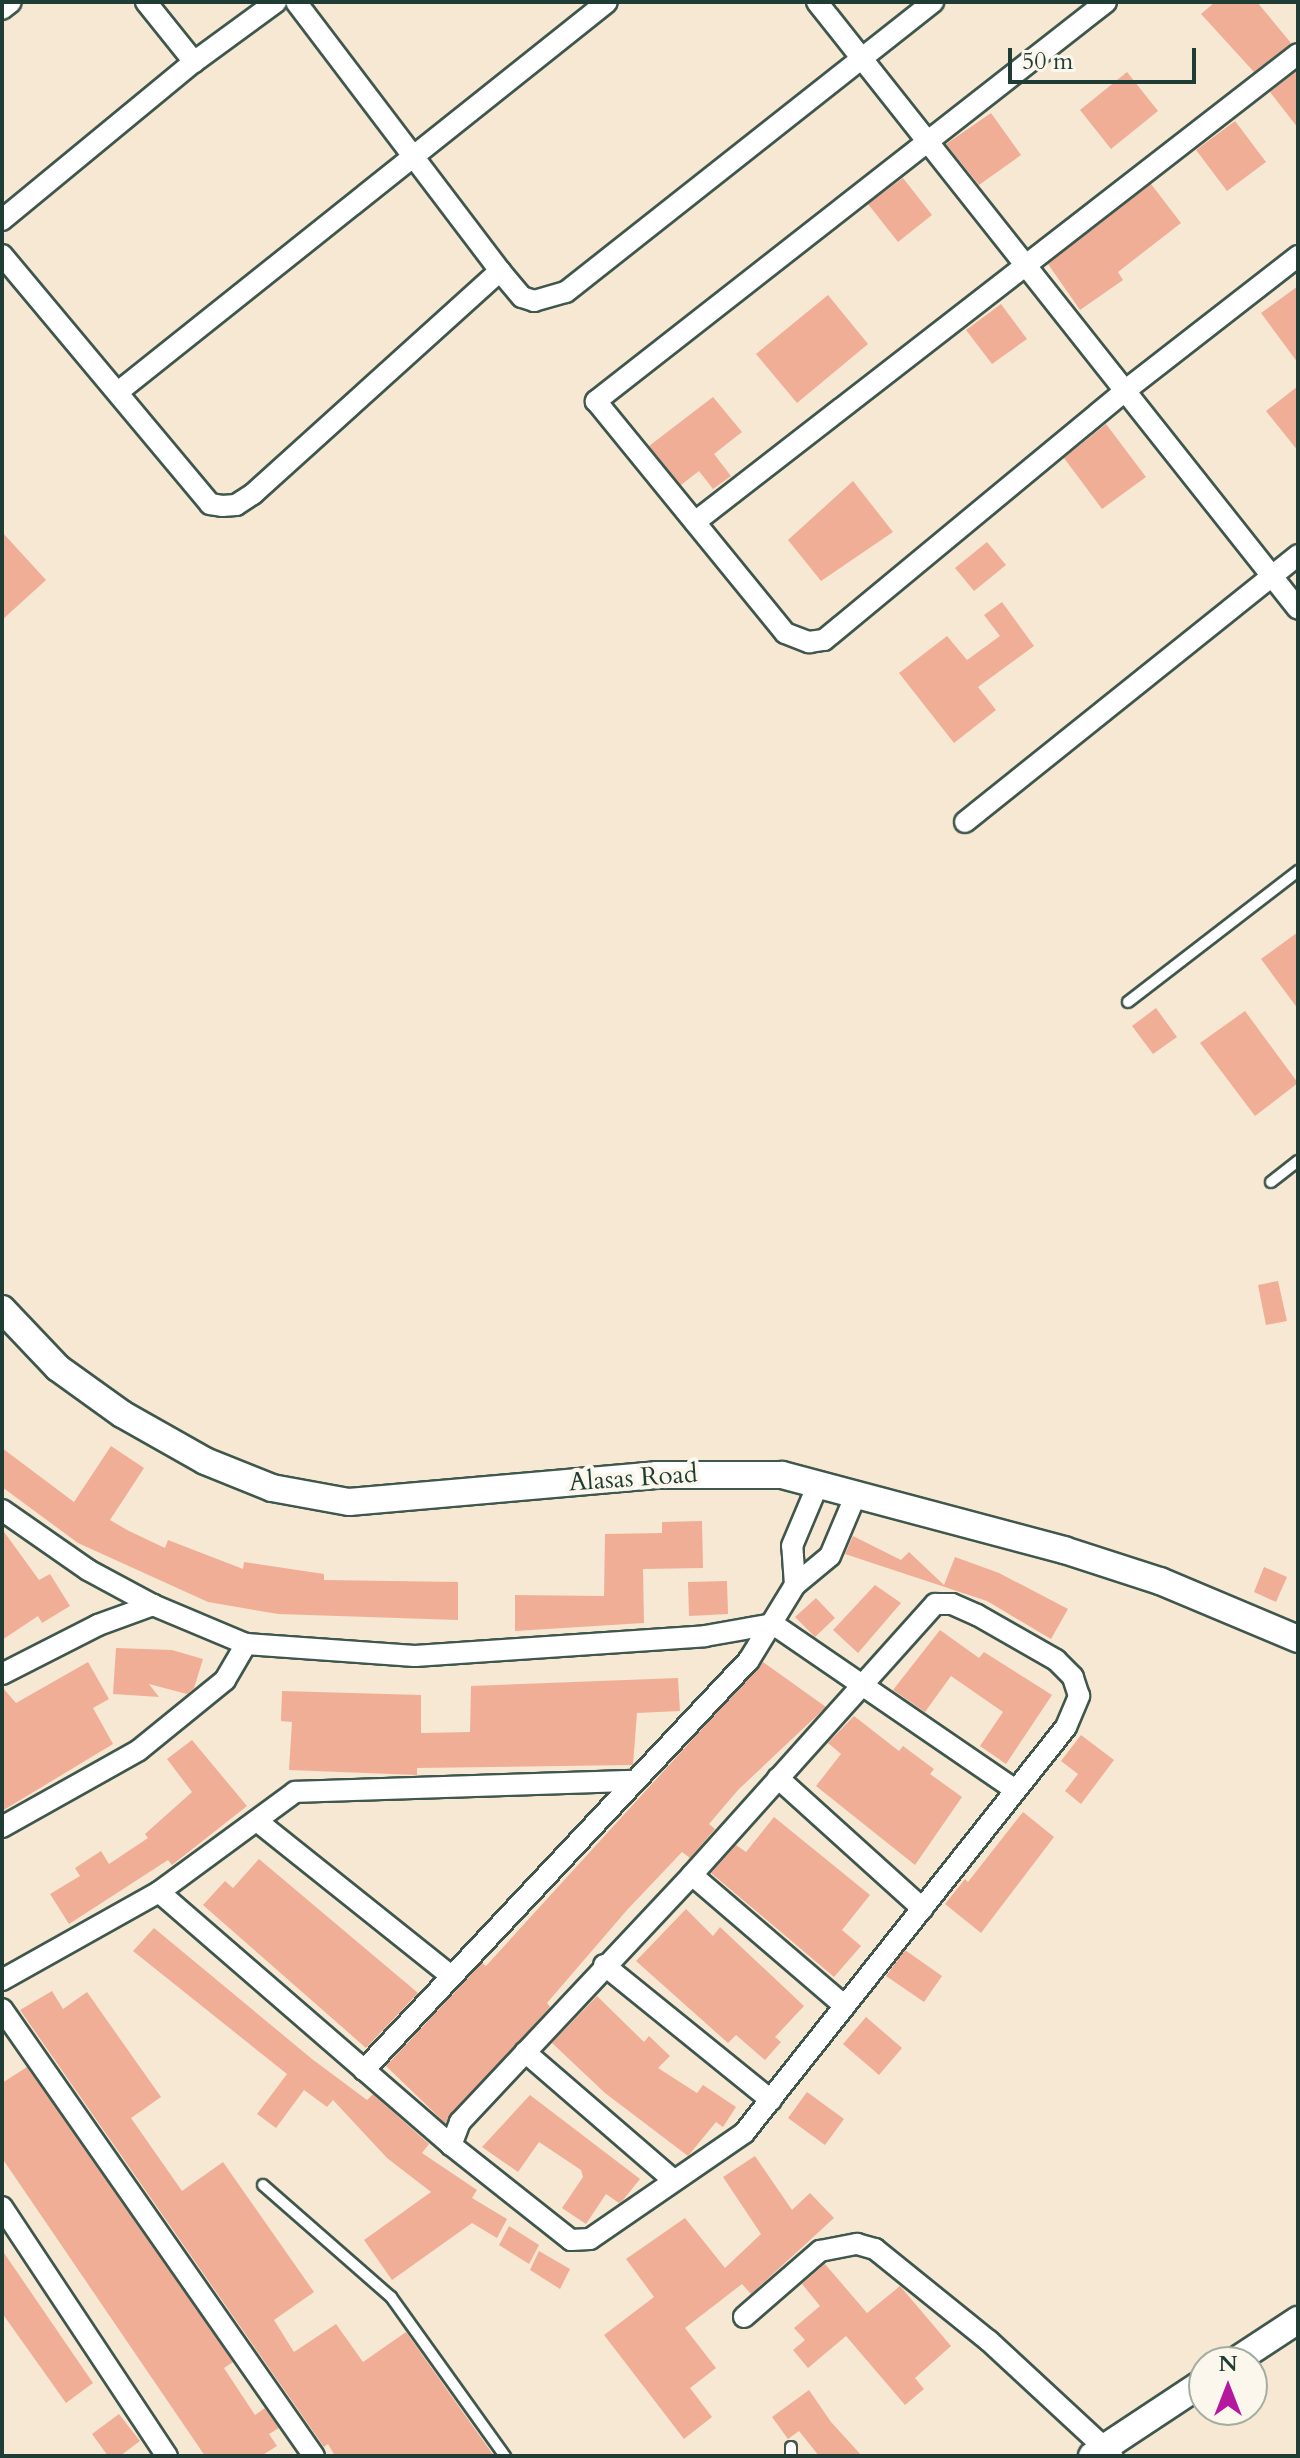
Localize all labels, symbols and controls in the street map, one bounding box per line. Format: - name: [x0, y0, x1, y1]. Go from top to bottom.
- scale bar: [1012, 32, 1200, 82]
- text: 50 m: [1022, 45, 1073, 78]
- street label: Alasas Road: [568, 1458, 698, 1498]
- north arrow: [1188, 2346, 1268, 2426]
- text: N: [1218, 2349, 1238, 2379]

